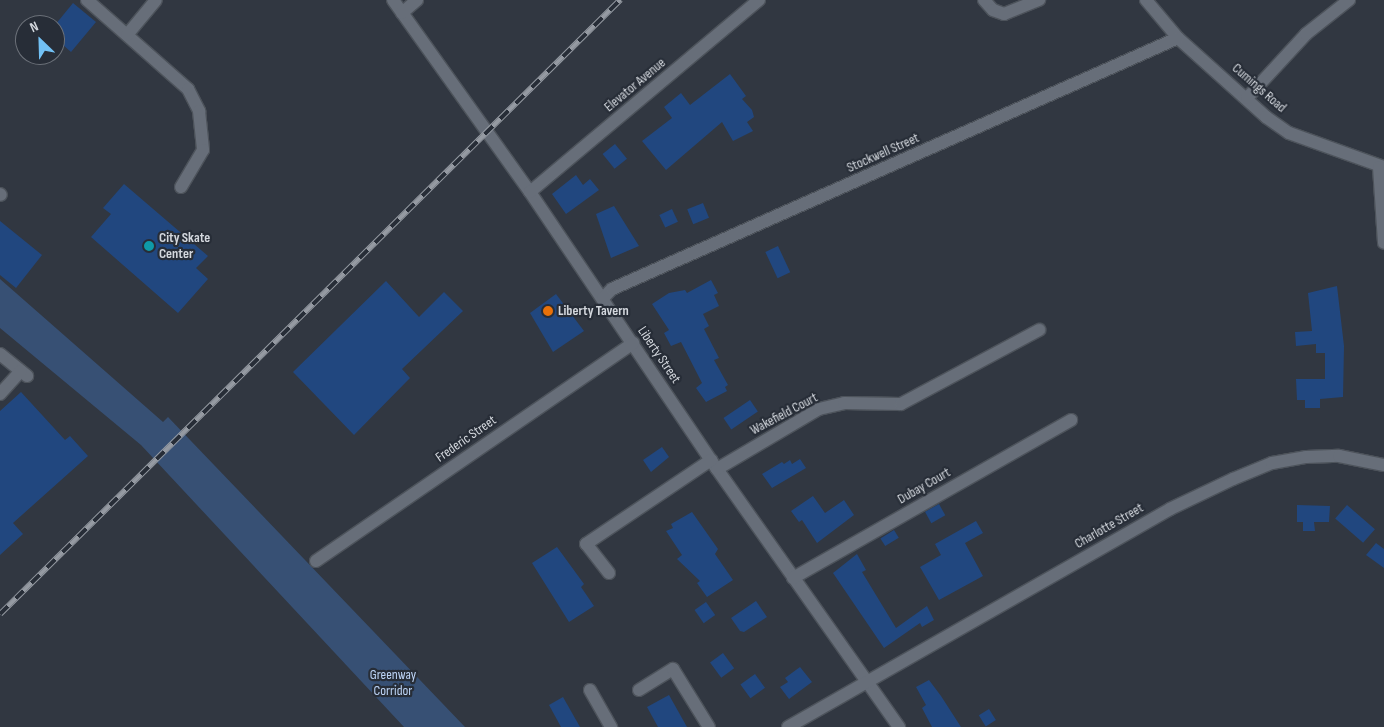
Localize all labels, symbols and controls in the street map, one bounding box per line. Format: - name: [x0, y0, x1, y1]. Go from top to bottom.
- north arrow: [15, 15, 65, 65]
- text: N: [27, 17, 41, 36]
- street label: Elevator Avenue: [601, 54, 669, 116]
- street label: Cumings Road: [1228, 60, 1290, 116]
- street label: Stockwell Street: [844, 130, 922, 176]
- place label: City Skate Center: [159, 230, 210, 262]
- marker: City Skate Center: [143, 240, 155, 252]
- place label: Liberty Tavern: [558, 303, 629, 319]
- marker: Liberty Tavern: [542, 305, 554, 317]
- street label: Liberty Street: [634, 323, 684, 387]
- street label: Wakefield Court: [747, 389, 821, 439]
- street label: Frederic Street: [432, 412, 500, 466]
- street label: Dubay Court: [895, 464, 953, 508]
- street label: Charlotte Street: [1072, 500, 1146, 552]
- park label: Greenway Corridor: [370, 667, 416, 700]

